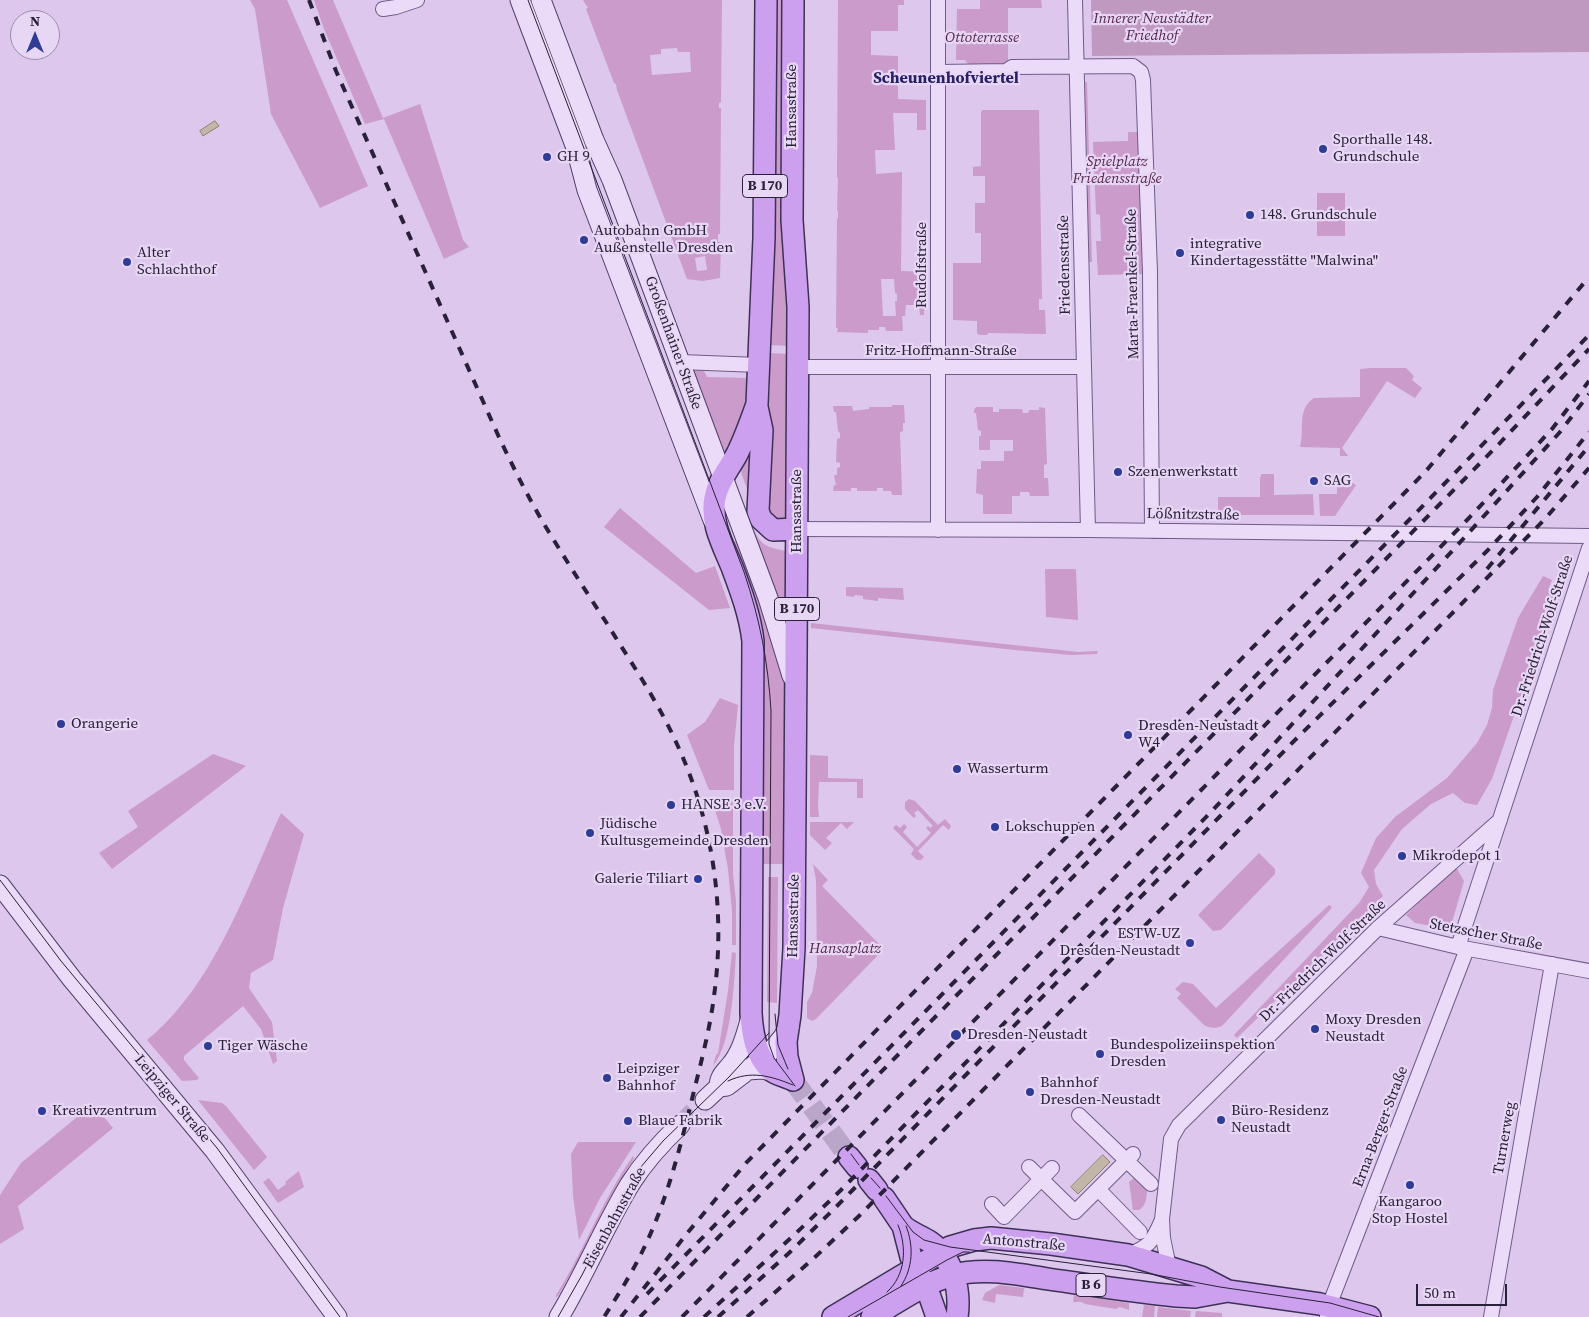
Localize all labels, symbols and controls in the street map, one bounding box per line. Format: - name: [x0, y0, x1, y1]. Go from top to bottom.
- north arrow: [10, 10, 60, 60]
- park label: Innerer Neustädter Friedhof: [1093, 10, 1211, 45]
- text: N: [30, 11, 40, 31]
- park label: Ottoterrasse: [945, 29, 1019, 47]
- street label: Hansastraße: [783, 64, 801, 148]
- district label: Scheunenhofviertel: [873, 69, 1019, 89]
- place label: Sporthalle 148. Grundschule: [1333, 131, 1433, 166]
- marker: Sporthalle 148. Grundschule: [1317, 143, 1329, 155]
- place label: GH 9: [557, 148, 590, 166]
- marker: GH 9: [541, 151, 553, 163]
- park label: Spielplatz Friedensstraße: [1072, 153, 1162, 188]
- road number: B 170: [742, 175, 788, 198]
- place label: 148. Grundschule: [1260, 206, 1377, 224]
- street label: Marta-Fraenkel-Straße: [1123, 209, 1143, 359]
- marker: 148. Grundschule: [1244, 209, 1256, 221]
- street label: Friedensstraße: [1055, 215, 1075, 315]
- place label: Autobahn GmbH Außenstelle Dresden: [594, 222, 733, 257]
- street label: Rudolfstraße: [913, 222, 931, 308]
- marker: Autobahn GmbH Außenstelle Dresden: [578, 234, 590, 246]
- place label: integrative Kindertagesstätte "Malwina": [1190, 235, 1378, 270]
- place label: Alter Schlachthof: [137, 244, 216, 279]
- marker: integrative Kindertagesstätte "Malwina": [1174, 247, 1186, 259]
- marker: Alter Schlachthof: [121, 256, 133, 268]
- street label: Großenhainer Straße: [640, 274, 706, 412]
- street label: Fritz-Hoffmann-Straße: [865, 342, 1017, 360]
- place label: Szenenwerkstatt: [1128, 463, 1237, 481]
- marker: Szenenwerkstatt: [1112, 466, 1124, 478]
- street label: Hansastraße: [788, 469, 806, 553]
- place label: SAG: [1324, 472, 1351, 490]
- marker: SAG: [1308, 475, 1320, 487]
- street label: Lößnitzstraße: [1146, 505, 1240, 525]
- street label: Dr.-Friedrich-Wolf-Straße: [1508, 553, 1578, 719]
- road number: B 170: [774, 598, 820, 620]
- place label: Orangerie: [71, 715, 138, 733]
- place label: Dresden-Neustadt W4: [1138, 717, 1258, 752]
- marker: Orangerie: [55, 718, 67, 730]
- marker: Dresden-Neustadt W4: [1122, 729, 1134, 741]
- place label: Wasserturm: [967, 760, 1049, 778]
- marker: Wasserturm: [951, 763, 963, 775]
- place label: HANSE 3 e.V.: [681, 796, 767, 814]
- marker: HANSE 3 e.V.: [665, 799, 677, 811]
- place label: Jüdische Kultusgemeinde Dresden: [600, 815, 769, 850]
- place label: Lokschuppen: [1005, 818, 1095, 836]
- marker: Lokschuppen: [989, 821, 1001, 833]
- marker: Jüdische Kultusgemeinde Dresden: [584, 827, 596, 839]
- place label: Mikrodepot 1: [1412, 847, 1501, 865]
- marker: Mikrodepot 1: [1396, 850, 1408, 862]
- place label: Galerie Tiliart: [595, 870, 688, 888]
- marker: Galerie Tiliart: [692, 873, 704, 885]
- street label: Hansastraße: [784, 874, 804, 958]
- street label: Dr.-Friedrich-Wolf-Straße: [1256, 896, 1390, 1026]
- street label: Stetzscher Straße: [1428, 915, 1544, 955]
- place label: ESTW-UZ Dresden-Neustadt: [1060, 925, 1180, 960]
- marker: ESTW-UZ Dresden-Neustadt: [1184, 937, 1196, 949]
- park label: Hansaplatz: [809, 940, 881, 958]
- place label: Moxy Dresden Neustadt: [1325, 1011, 1421, 1046]
- marker: Moxy Dresden Neustadt: [1309, 1023, 1321, 1035]
- place label: Dresden-Neustadt: [967, 1026, 1087, 1044]
- marker: Dresden-Neustadt: [949, 1028, 963, 1042]
- place label: Bundespolizeiinspektion Dresden: [1110, 1036, 1275, 1071]
- place label: Tiger Wäsche: [218, 1037, 308, 1055]
- marker: Tiger Wäsche: [202, 1040, 214, 1052]
- marker: Bundespolizeiinspektion Dresden: [1094, 1048, 1106, 1060]
- street label: Leipziger Straße: [130, 1052, 214, 1146]
- place label: Leipziger Bahnhof: [617, 1060, 680, 1095]
- street label: Erna-Berger-Straße: [1350, 1064, 1412, 1190]
- marker: Leipziger Bahnhof: [601, 1072, 613, 1084]
- place label: Bahnhof Dresden-Neustadt: [1040, 1074, 1160, 1109]
- marker: Bahnhof Dresden-Neustadt: [1024, 1086, 1036, 1098]
- street label: Turnerweg: [1490, 1100, 1520, 1176]
- place label: Kreativzentrum: [52, 1102, 157, 1120]
- place label: Büro-Residenz Neustadt: [1231, 1102, 1328, 1137]
- marker: Kreativzentrum: [36, 1105, 48, 1117]
- place label: Blaue Fabrik: [638, 1112, 722, 1130]
- marker: Büro-Residenz Neustadt: [1215, 1114, 1227, 1126]
- marker: Blaue Fabrik: [622, 1115, 634, 1127]
- street label: Eisenbahnstraße: [580, 1164, 650, 1272]
- marker: Kangaroo Stop Hostel: [1404, 1179, 1416, 1191]
- place label: Kangaroo Stop Hostel: [1372, 1193, 1448, 1228]
- street label: Antonstraße: [982, 1230, 1066, 1256]
- road number: B 6: [1076, 1274, 1106, 1296]
- scale bar: [1419, 1274, 1510, 1306]
- text: 50 m: [1424, 1282, 1456, 1303]

